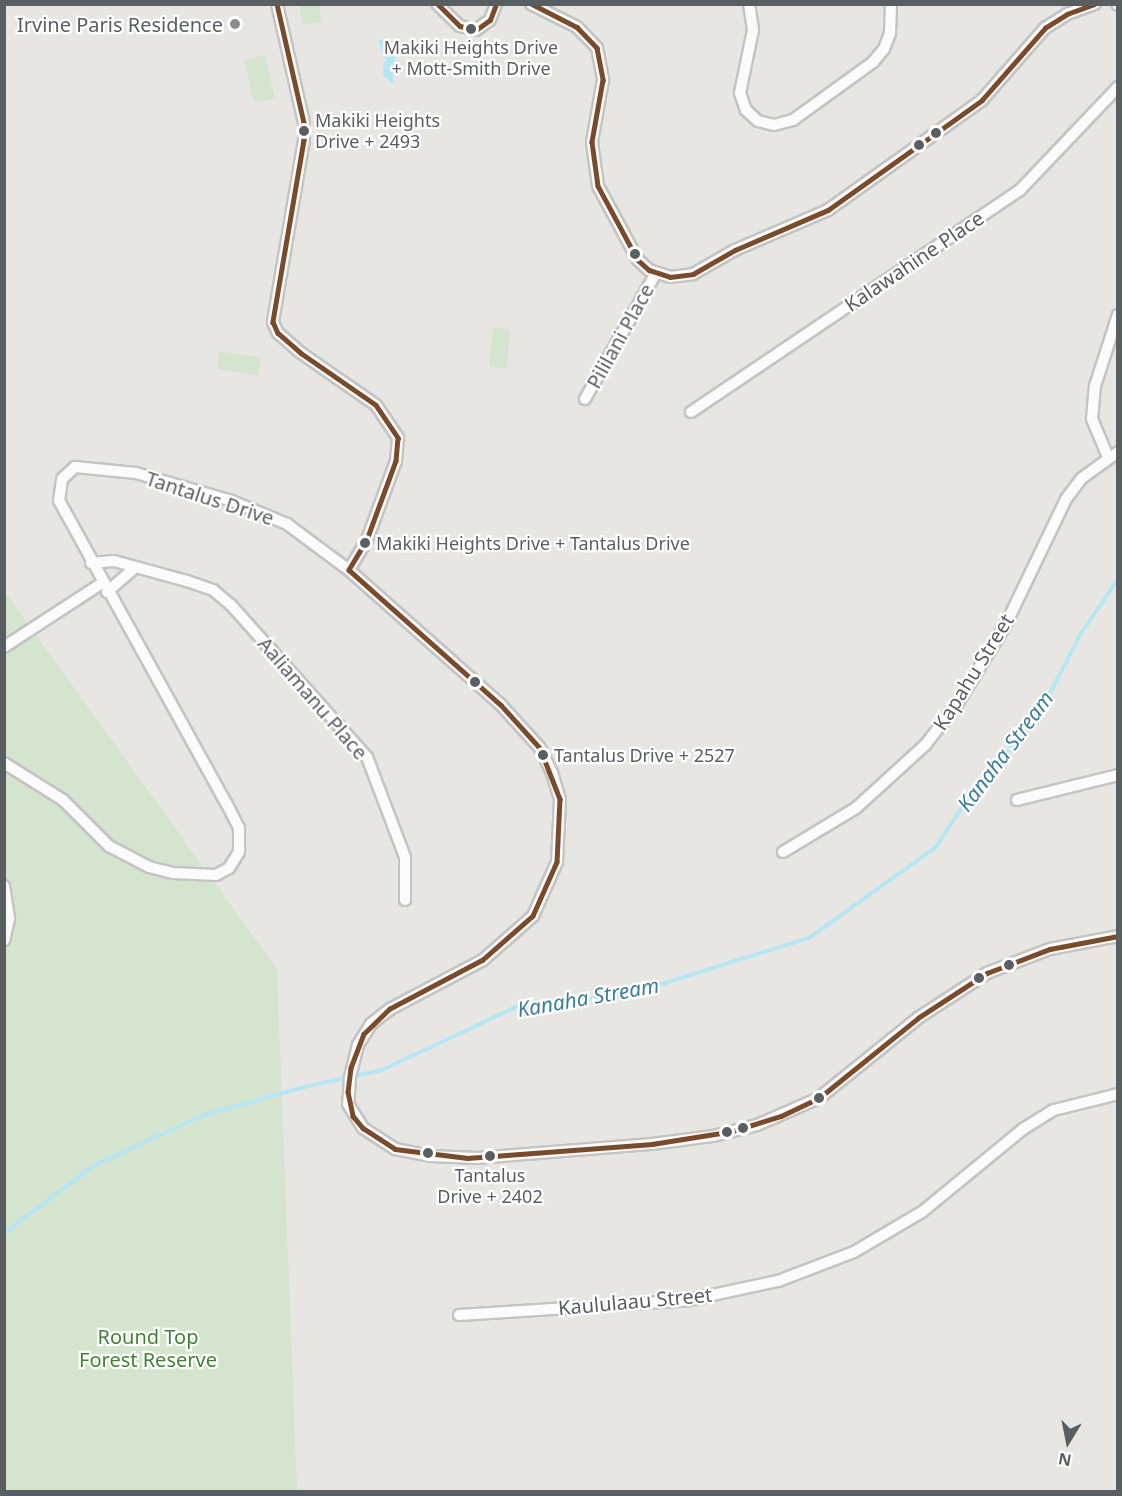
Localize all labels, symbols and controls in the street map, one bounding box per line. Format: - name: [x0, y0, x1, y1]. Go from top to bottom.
- place label: Irvine Paris Residence: [17, 12, 223, 36]
- marker: Irvine Paris Residence: [228, 17, 242, 31]
- marker: Makiki Heights Drive + Mott-Smith Drive: [465, 23, 477, 35]
- place label: Makiki Heights Drive + Mott-Smith Drive: [384, 37, 558, 80]
- place label: Makiki Heights Drive + 2493: [315, 110, 440, 152]
- marker: Makiki Heights Drive + 2493: [298, 125, 310, 137]
- unlabelled marker: [930, 127, 942, 139]
- unlabelled marker: [913, 139, 925, 151]
- street label: Kalawahine Place: [840, 206, 988, 316]
- unlabelled marker: [629, 248, 641, 260]
- street label: Pililani Place: [581, 279, 659, 393]
- street label: Tantalus Drive: [143, 466, 277, 530]
- place label: Makiki Heights Drive + Tantalus Drive: [376, 532, 690, 554]
- marker: Makiki Heights Drive + Tantalus Drive: [359, 537, 371, 549]
- street label: Kapahu Street: [928, 609, 1018, 735]
- street label: Aaliamanu Place: [253, 632, 373, 764]
- unlabelled marker: [469, 676, 481, 688]
- water label: Kanaha Stream: [952, 686, 1058, 816]
- place label: Tantalus Drive + 2527: [554, 744, 735, 766]
- marker: Tantalus Drive + 2527: [537, 749, 549, 761]
- unlabelled marker: [1003, 959, 1015, 971]
- water label: Kanaha Stream: [515, 972, 661, 1022]
- unlabelled marker: [973, 972, 985, 984]
- unlabelled marker: [813, 1092, 825, 1104]
- unlabelled marker: [737, 1122, 749, 1134]
- unlabelled marker: [721, 1126, 733, 1138]
- unlabelled marker: [422, 1147, 434, 1159]
- marker: Tantalus Drive + 2402: [484, 1150, 496, 1162]
- place label: Tantalus Drive + 2402: [437, 1165, 543, 1208]
- street label: Kaululaau Street: [557, 1282, 713, 1320]
- park label: Round Top Forest Reserve: [79, 1325, 217, 1372]
- north arrow: [1038, 1412, 1098, 1472]
- text: N: [1057, 1448, 1073, 1472]

